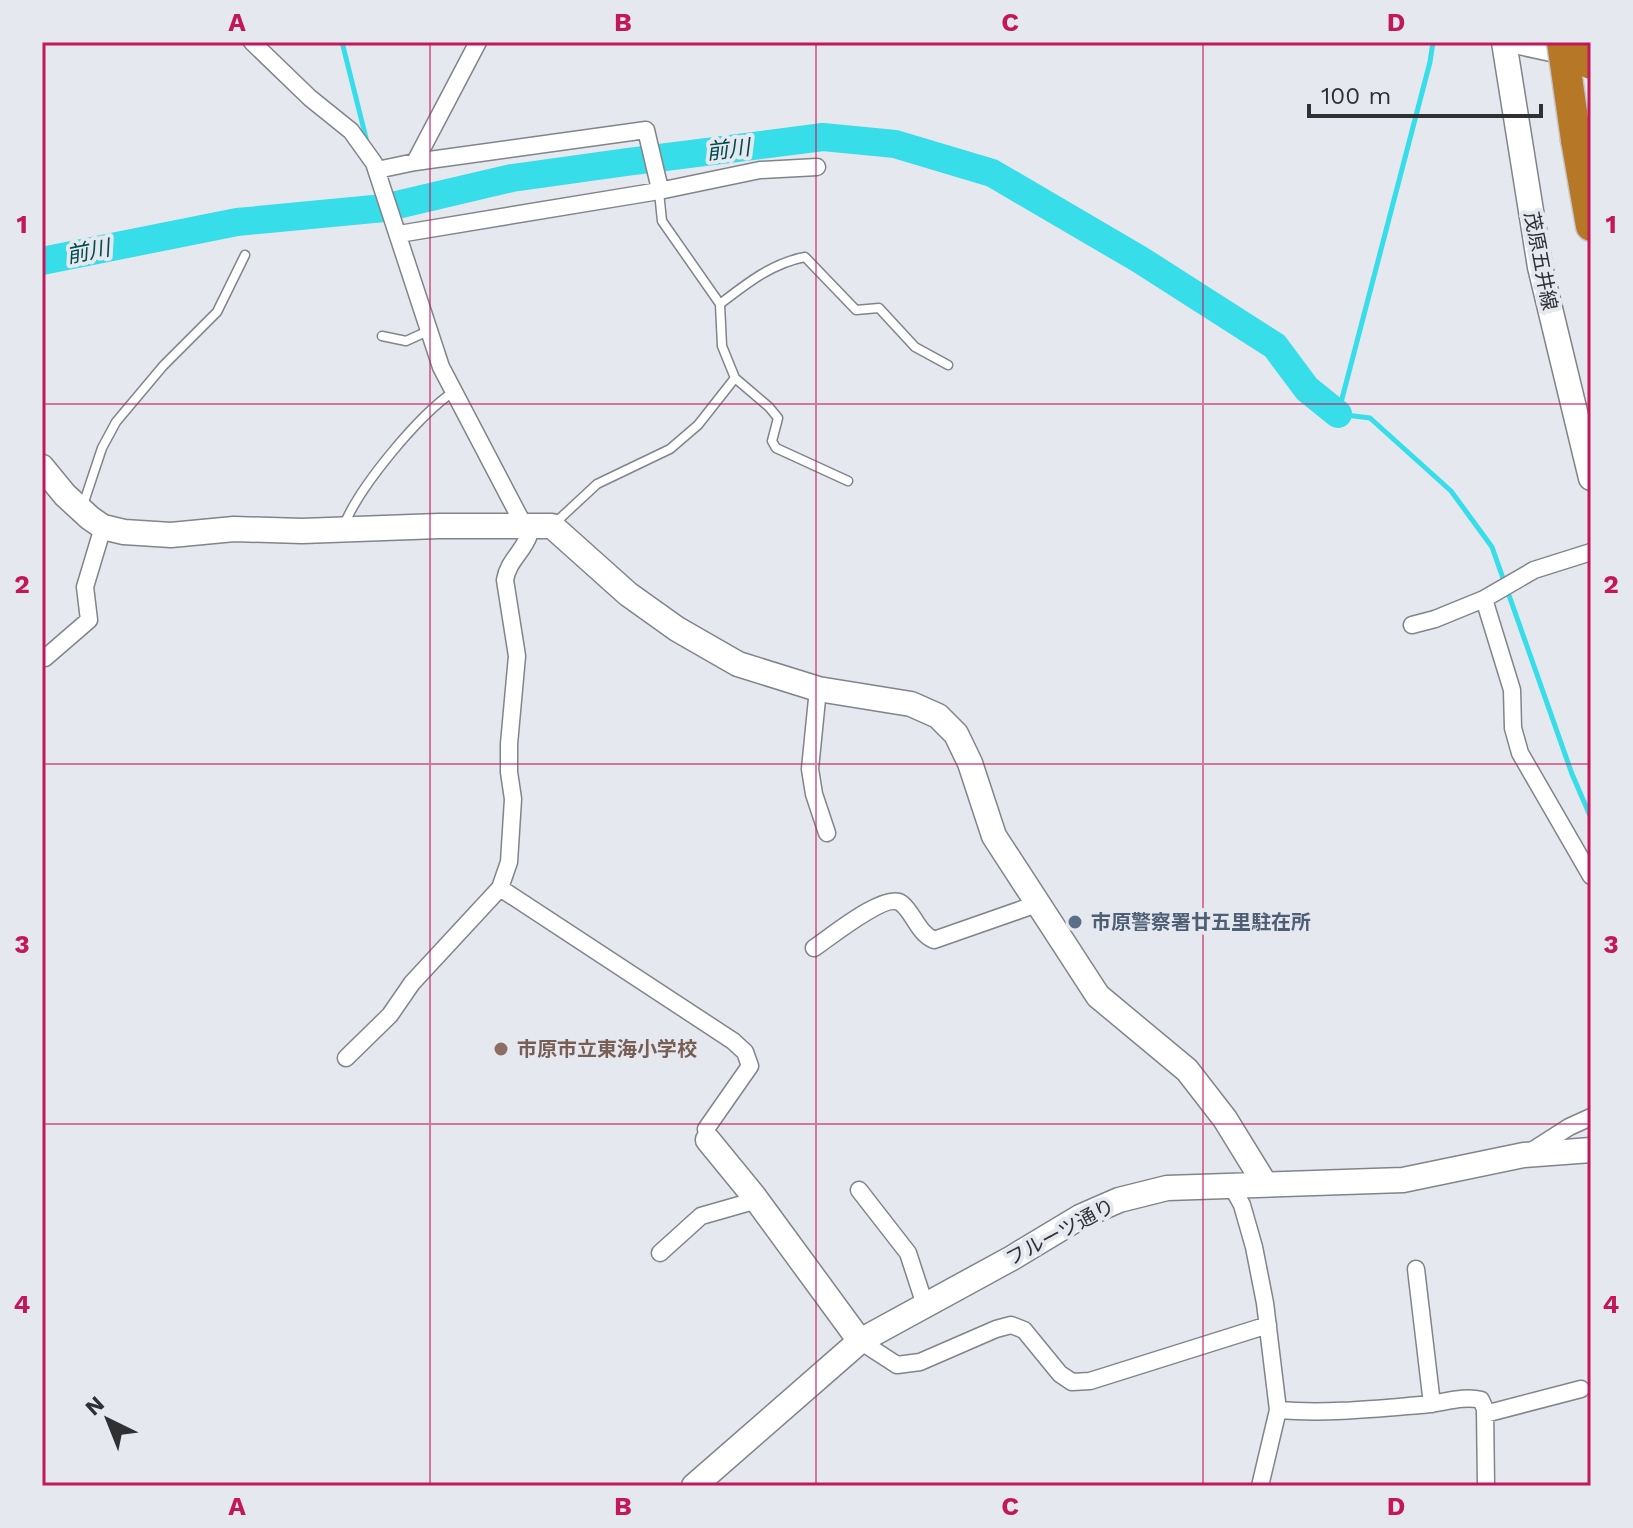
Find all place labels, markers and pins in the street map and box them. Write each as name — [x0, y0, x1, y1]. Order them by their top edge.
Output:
place label: 市原警察署廿五里駐在所 — [1091, 910, 1311, 934]
marker: 市原警察署廿五里駐在所 — [1066, 913, 1084, 931]
place label: 市原市立東海小学校 — [517, 1037, 697, 1061]
marker: 市原市立東海小学校 — [492, 1040, 510, 1058]

